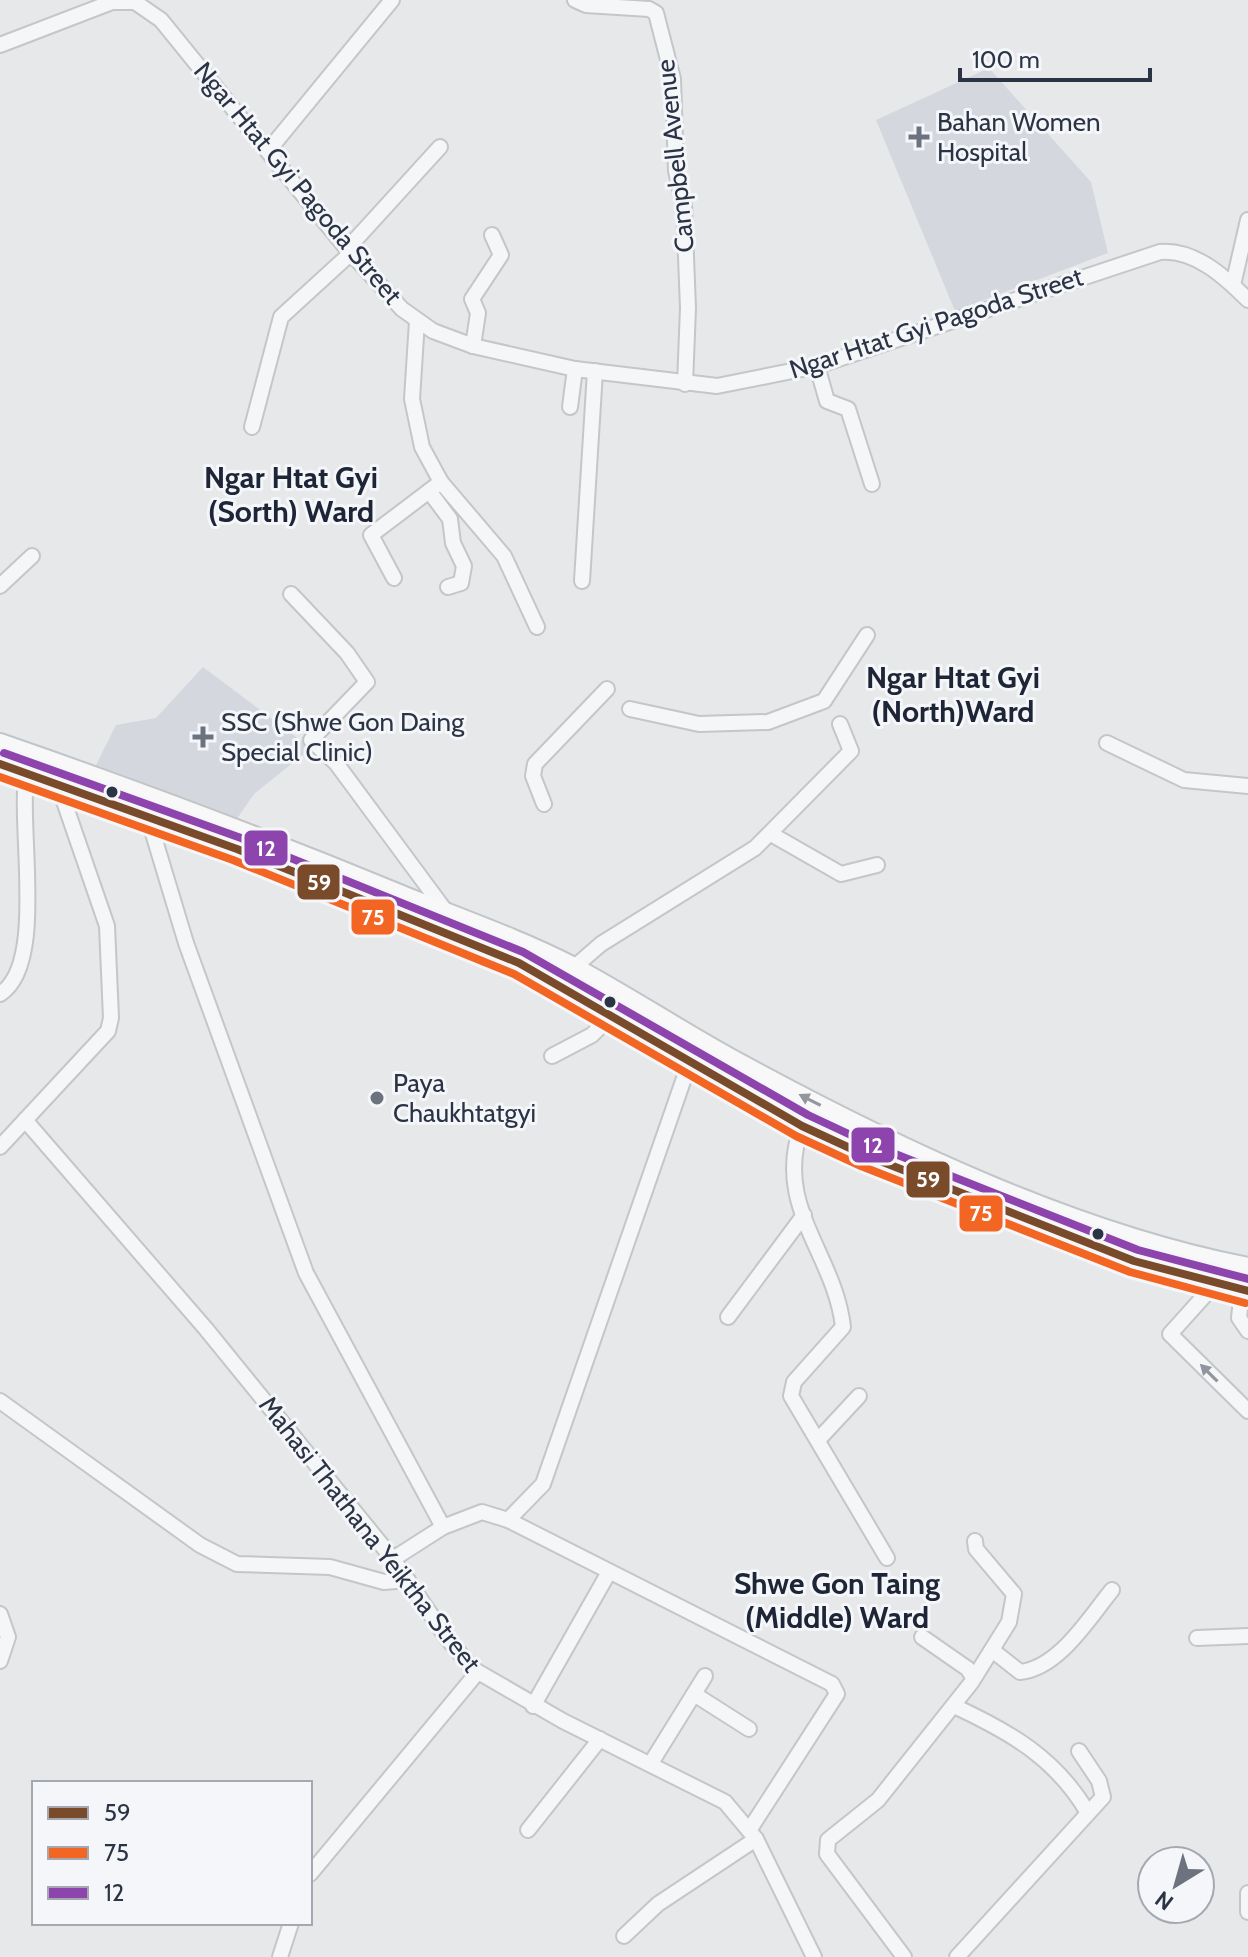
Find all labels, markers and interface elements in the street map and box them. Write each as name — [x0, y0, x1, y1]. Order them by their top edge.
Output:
scale bar — [960, 32, 1150, 82]
text: 100 m — [972, 45, 1040, 74]
street label: Ngar Htat Gyi Pagoda Street — [187, 55, 409, 311]
street label: Campbell Avenue — [649, 58, 701, 254]
place label: Bahan Women Hospital — [937, 106, 1101, 168]
marker: Bahan Women Hospital — [908, 126, 930, 148]
street label: Ngar Htat Gyi Pagoda Street — [785, 260, 1087, 386]
district label: Ngar Htat Gyi (Sorth) Ward — [204, 459, 378, 530]
district label: Ngar Htat Gyi (North)Ward — [866, 659, 1040, 730]
place label: SSC (Shwe Gon Daing Special Clinic) — [221, 706, 465, 768]
marker: SSC (Shwe Gon Daing Special Clinic) — [192, 726, 214, 748]
unlabelled marker — [104, 784, 120, 800]
line badge: 12 — [243, 829, 289, 867]
text: 12 — [256, 835, 276, 862]
line badge: 59 — [296, 863, 341, 901]
text: 59 — [307, 869, 331, 896]
line badge: 75 — [350, 898, 396, 936]
text: 75 — [361, 904, 385, 931]
unlabelled marker — [602, 994, 618, 1010]
place label: Paya Chaukhtatgyi — [393, 1067, 536, 1129]
marker: Paya Chaukhtatgyi — [368, 1089, 386, 1107]
one-way arrow — [799, 1094, 822, 1107]
line badge: 12 — [850, 1126, 896, 1164]
text: 12 — [863, 1132, 883, 1159]
line badge: 59 — [905, 1160, 951, 1199]
text: 59 — [916, 1166, 940, 1193]
line badge: 75 — [958, 1194, 1004, 1233]
text: 75 — [969, 1200, 993, 1227]
unlabelled marker — [1090, 1226, 1106, 1242]
one-way arrow — [1200, 1364, 1219, 1383]
street label: Mahasi Thathana Yeiktha Street — [252, 1390, 488, 1679]
district label: Shwe Gon Taing (Middle) Ward — [734, 1565, 940, 1636]
legend — [32, 1781, 312, 1925]
text: 59 — [104, 1798, 131, 1827]
text: 75 — [104, 1838, 129, 1867]
north arrow — [1136, 1845, 1216, 1925]
text: 12 — [104, 1878, 124, 1907]
text: N — [1150, 1885, 1179, 1916]

